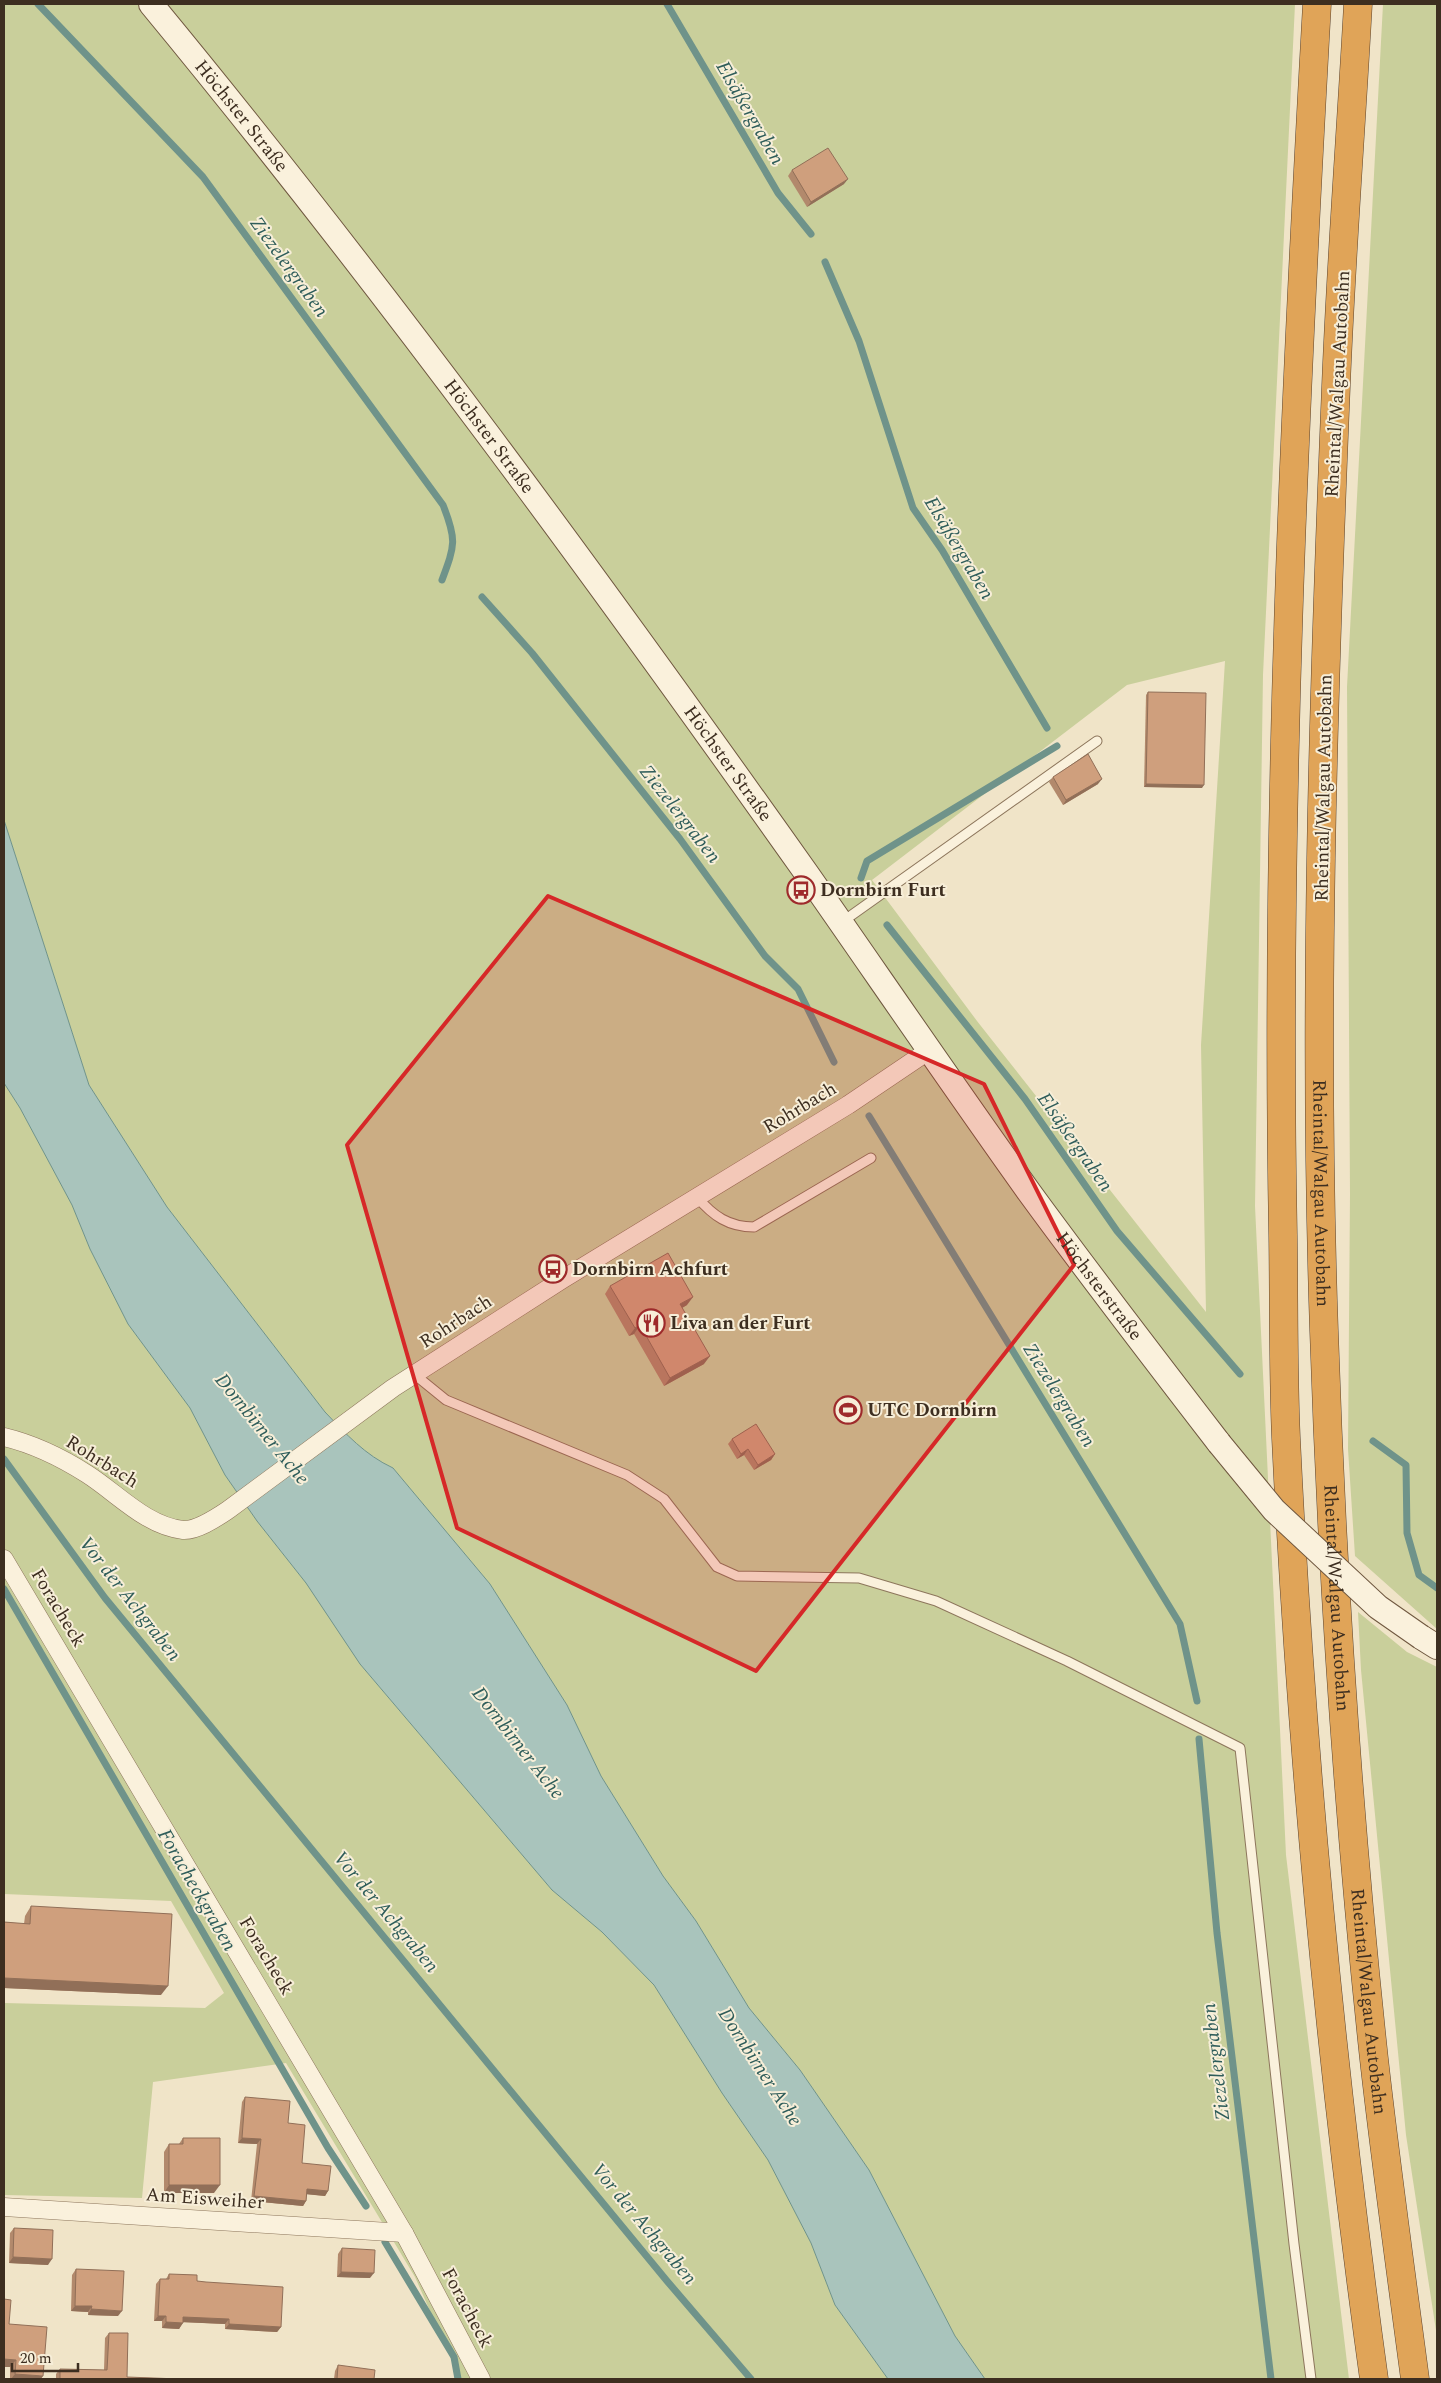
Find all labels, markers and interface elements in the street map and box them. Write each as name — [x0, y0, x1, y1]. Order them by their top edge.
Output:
street label: Höchster Straße — [188, 53, 296, 178]
water label: Elsäßergraben — [708, 55, 792, 171]
water label: Ziezelergraben — [242, 210, 336, 324]
street label: Rheintal/Walgau Autobahn — [1318, 270, 1358, 498]
street label: Höchster Straße — [437, 373, 542, 500]
water label: Elsäßergraben — [916, 491, 1002, 606]
street label: Rheintal/Walgau Autobahn — [1308, 674, 1340, 902]
street label: Höchster Straße — [676, 699, 780, 828]
water label: Ziezelergraben — [632, 758, 729, 870]
bus stop icon: Dornbirn Furt — [786, 875, 816, 905]
place label: Dornbirn Furt — [820, 876, 946, 905]
street label: Rohrbach — [758, 1075, 842, 1141]
street label: Rheintal/Walgau Autobahn — [1305, 1079, 1338, 1307]
water label: Elsäßergraben — [1029, 1086, 1121, 1198]
street label: Höchsterstraße — [1048, 1226, 1150, 1347]
bus stop icon: Dornbirn Achfurt — [538, 1254, 568, 1284]
place label: Dornbirn Achfurt — [572, 1255, 728, 1284]
street label: Rohrbach — [414, 1288, 498, 1356]
restaurant icon: Liva an der Furt — [636, 1308, 666, 1338]
place label: Liva an der Furt — [670, 1309, 811, 1338]
water label: Ziezelergraben — [1015, 1337, 1103, 1454]
water label: Dornbirner Ache — [207, 1366, 317, 1492]
sports icon: UTC Dornbirn — [833, 1395, 863, 1425]
place label: UTC Dornbirn — [867, 1396, 997, 1425]
street label: Rohrbach — [60, 1428, 144, 1496]
street label: Rheintal/Walgau Autobahn — [1316, 1483, 1358, 1712]
water label: Vor der Achgraben — [72, 1530, 189, 1668]
street label: Foracheck — [23, 1563, 93, 1653]
water label: Dornbirner Ache — [464, 1680, 572, 1806]
water label: Foracheckgraben — [150, 1823, 245, 1957]
water label: Vor der Achgraben — [326, 1844, 446, 1980]
street label: Rheintal/Walgau Autobahn — [1343, 1887, 1395, 2116]
street label: Foracheck — [231, 1911, 301, 2001]
water label: Ziezelergraben — [1194, 2001, 1238, 2123]
water label: Dornbirner Ache — [710, 2002, 810, 2133]
water label: Vor der Achgraben — [584, 2156, 704, 2292]
street label: Am Eisweiher — [145, 2180, 266, 2218]
street label: Foracheck — [434, 2263, 501, 2354]
scale bar — [12, 2340, 79, 2372]
text: 20 m — [20, 2347, 52, 2370]

